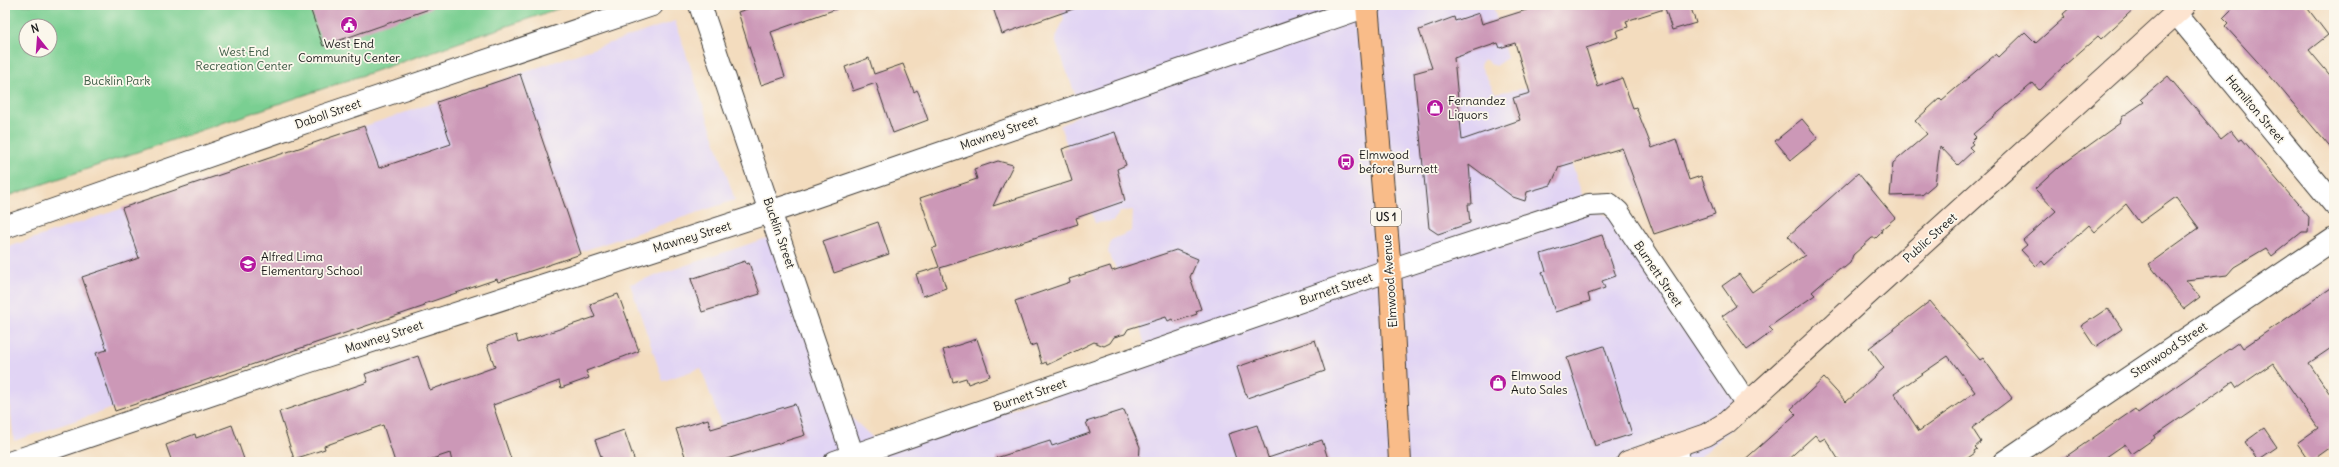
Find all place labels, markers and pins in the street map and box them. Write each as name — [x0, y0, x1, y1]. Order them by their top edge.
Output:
public building icon: West End Community Center — [339, 15, 359, 35]
place label: West End Community Center — [298, 36, 400, 65]
place label: Fernandez Liquors — [1448, 93, 1506, 122]
shop icon: Fernandez Liquors — [1425, 98, 1445, 118]
place label: Elmwood before Burnett — [1359, 147, 1438, 176]
bus stop icon: Elmwood before Burnett — [1336, 152, 1356, 172]
place label: Alfred Lima Elementary School — [261, 249, 362, 278]
school or university icon: Alfred Lima Elementary School — [238, 254, 258, 274]
place label: Elmwood Auto Sales — [1511, 368, 1568, 397]
shop icon: Elmwood Auto Sales — [1488, 373, 1508, 393]

